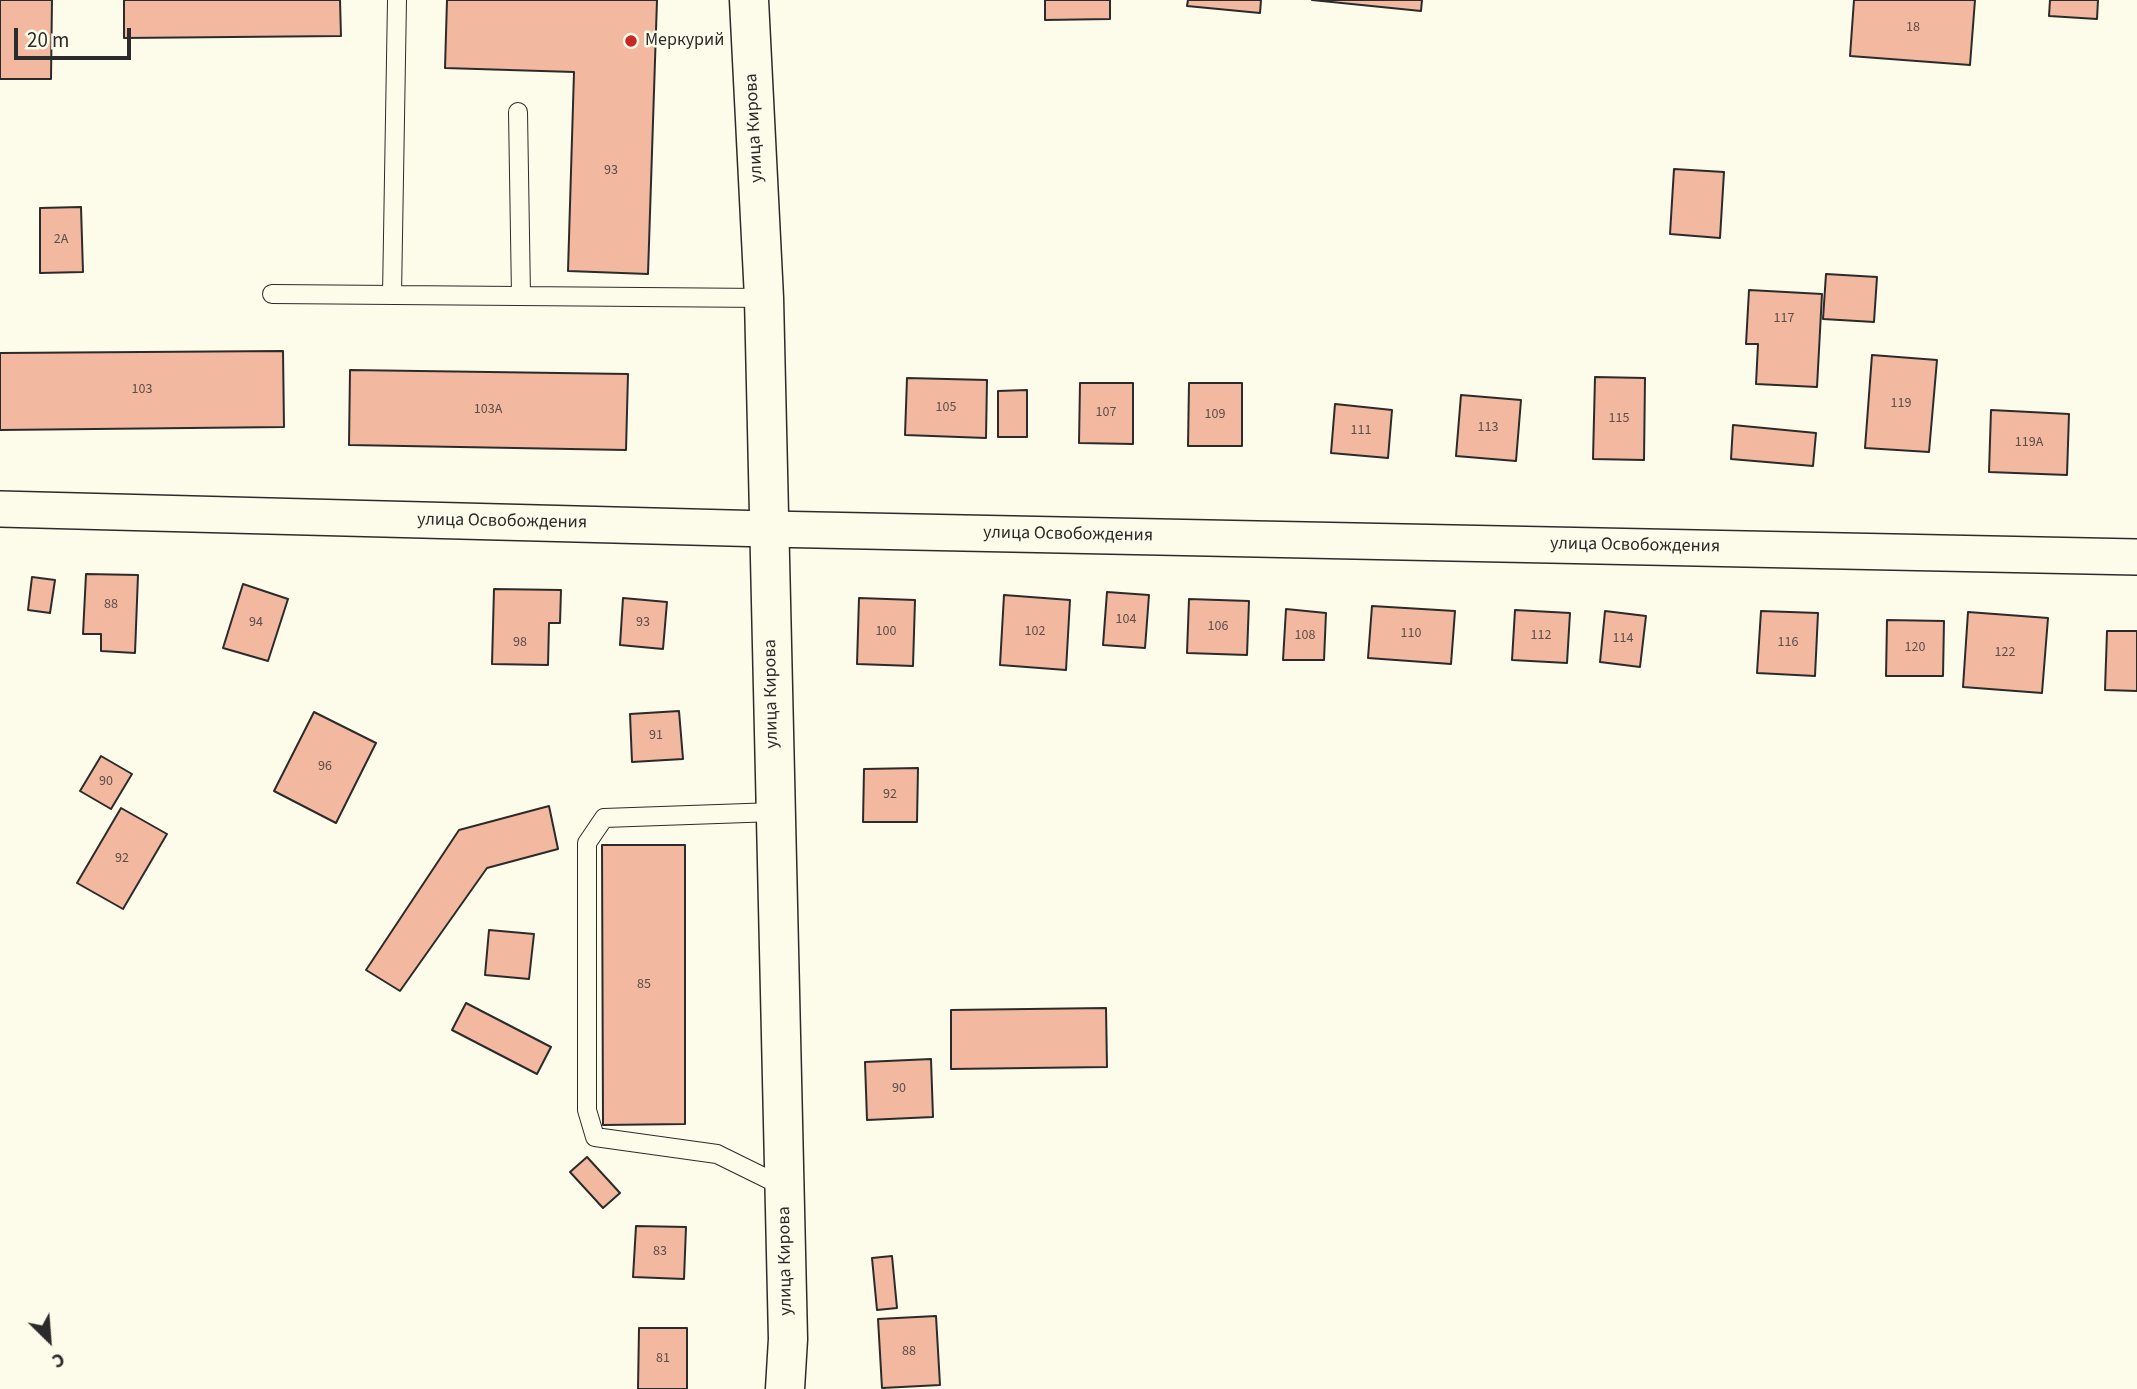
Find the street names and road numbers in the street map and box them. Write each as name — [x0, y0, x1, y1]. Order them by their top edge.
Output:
street label: улица Кирова — [741, 73, 769, 183]
street label: улица Освобождения — [417, 510, 587, 534]
street label: улица Освобождения — [983, 523, 1153, 547]
street label: улица Освобождения — [1550, 534, 1720, 558]
street label: улица Кирова — [760, 639, 784, 749]
street label: улица Кирова — [774, 1206, 798, 1316]

